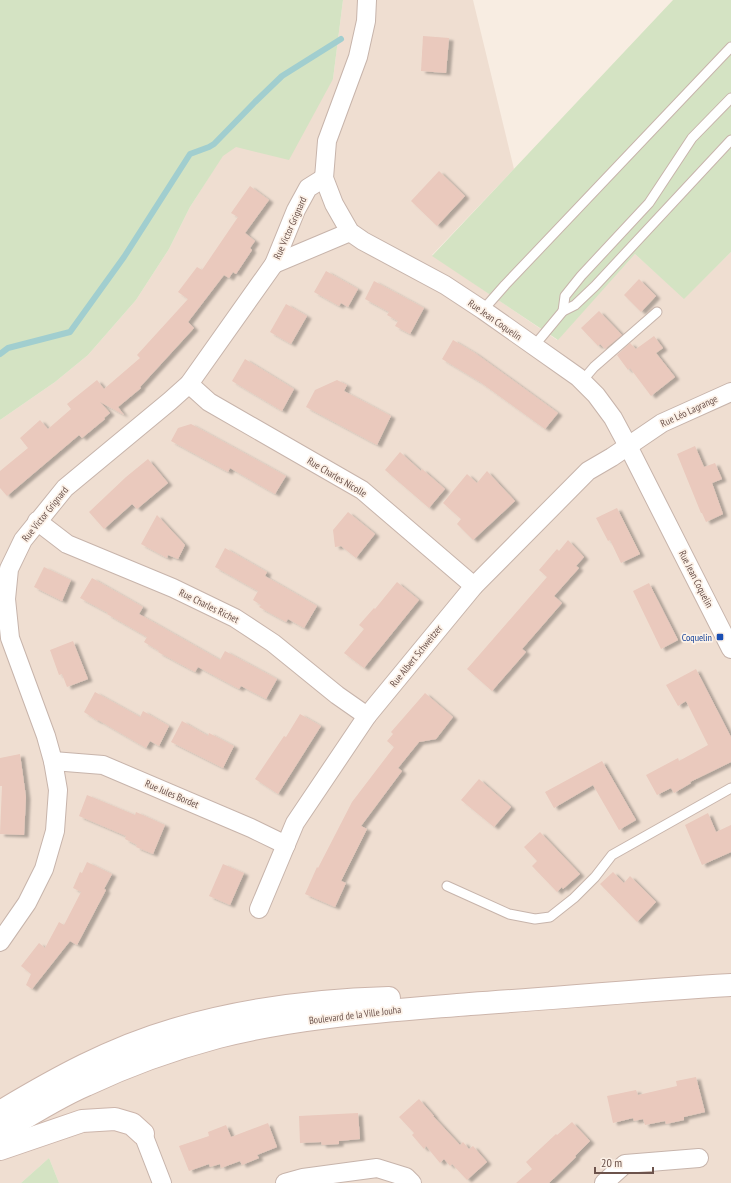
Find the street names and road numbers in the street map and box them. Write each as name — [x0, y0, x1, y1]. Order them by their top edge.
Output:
street label: Rue Victor Grignard — [270, 195, 310, 261]
street label: Rue Jean Coquelin — [466, 297, 524, 343]
street label: Rue Léo Lagrange — [658, 392, 720, 430]
street label: Rue Charles Nicolle — [305, 454, 369, 500]
street label: Rue Victor Grignard — [19, 484, 71, 544]
street label: Rue Jean Coquelin — [676, 548, 716, 610]
street label: Rue Charles Richet — [177, 586, 241, 626]
street label: Rue Albert Schweitzer — [387, 622, 445, 690]
street label: Rue Jules Bordet — [143, 777, 201, 811]
street label: Boulevard de la Ville Jouha — [308, 1003, 402, 1027]

